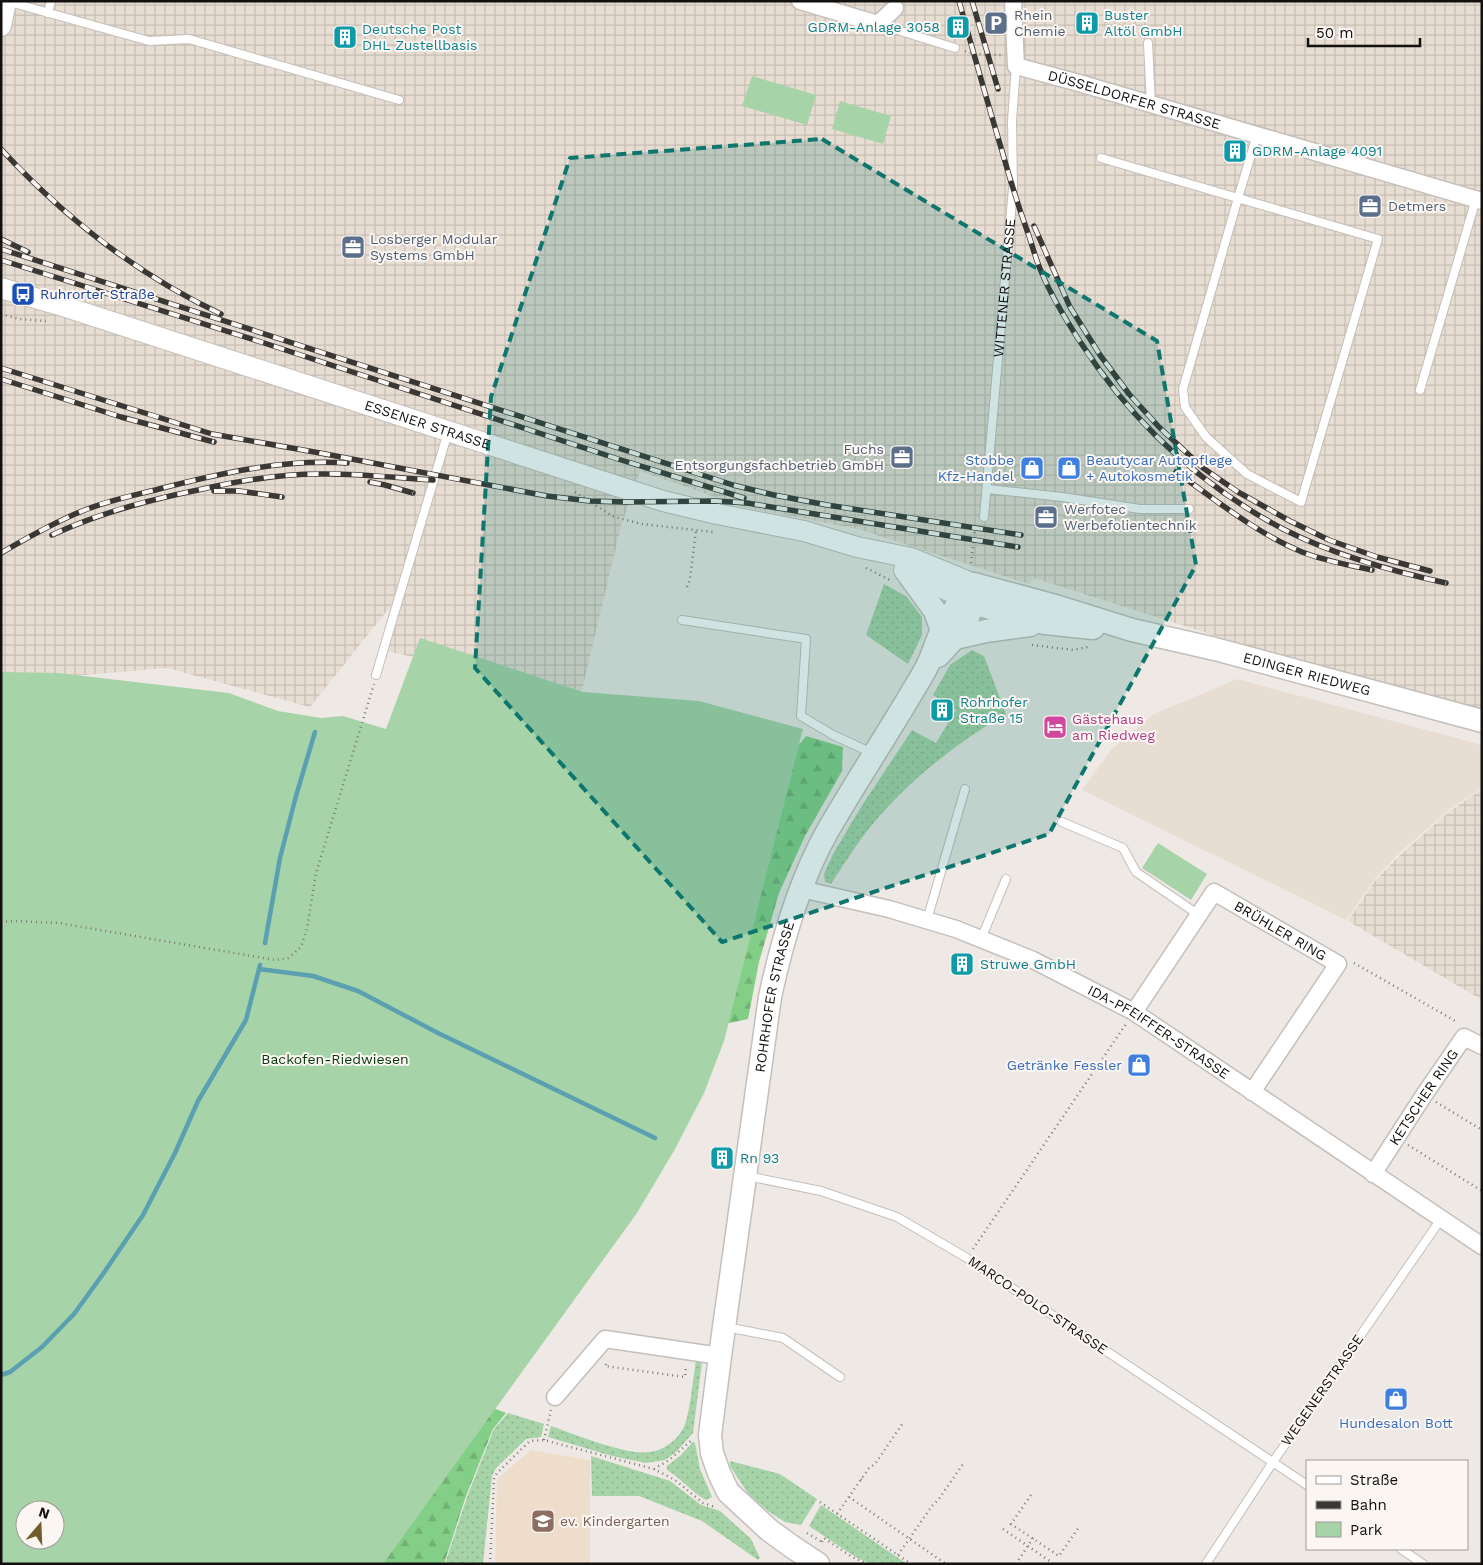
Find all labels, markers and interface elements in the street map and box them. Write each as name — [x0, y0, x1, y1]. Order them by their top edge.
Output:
place label: Rhein Chemie — [1014, 7, 1066, 39]
place label: Buster Altöl GmbH — [1104, 7, 1182, 39]
parking icon: Rhein Chemie — [983, 10, 1009, 36]
building icon: Buster Altöl GmbH — [1074, 10, 1100, 36]
building icon: GDRM-Anlage 3058 — [945, 14, 971, 40]
scale bar — [1308, 15, 1420, 47]
place label: GDRM-Anlage 3058 — [808, 19, 940, 35]
place label: Deutsche Post DHL Zustellbasis — [362, 21, 477, 53]
building icon: Deutsche Post DHL Zustellbasis — [332, 24, 358, 50]
text: 50 m — [1316, 24, 1353, 42]
street label: DÜSSELDORFER STRASSE — [1046, 67, 1223, 132]
building icon: GDRM-Anlage 4091 — [1222, 138, 1248, 164]
place label: GDRM-Anlage 4091 — [1252, 143, 1382, 159]
office icon: Detmers — [1357, 193, 1383, 219]
place label: Detmers — [1388, 198, 1446, 214]
street label: WITTENER STRASSE — [990, 218, 1018, 358]
place label: Losberger Modular Systems GmbH — [370, 231, 498, 263]
office icon: Losberger Modular Systems GmbH — [340, 234, 366, 260]
bus stop icon: Ruhrorter Straße — [10, 281, 36, 307]
place label: Ruhrorter Straße — [40, 286, 155, 302]
street label: ESSENER STRASSE — [363, 397, 493, 452]
place label: Fuchs Entsorgungsfachbetrieb GmbH — [674, 441, 884, 473]
office icon: Fuchs Entsorgungsfachbetrieb GmbH — [889, 444, 915, 470]
place label: Stobbe Kfz-Handel — [938, 452, 1015, 484]
place label: Beautycar Autopflege + Autokosmetik — [1086, 452, 1232, 484]
shop icon: Stobbe Kfz-Handel — [1019, 455, 1045, 481]
shop icon: Beautycar Autopflege + Autokosmetik — [1056, 455, 1082, 481]
place label: Werfotec Werbefolientechnik — [1064, 501, 1197, 533]
office icon: Werfotec Werbefolientechnik — [1033, 504, 1059, 530]
street label: EDINGER RIEDWEG — [1241, 649, 1372, 699]
place label: Rohrhofer Straße 15 — [960, 694, 1028, 726]
building icon: Rohrhofer Straße 15 — [929, 697, 955, 723]
place label: Gästehaus am Riedweg — [1072, 711, 1155, 743]
hotel icon: Gästehaus am Riedweg — [1042, 714, 1068, 740]
street label: BRÜHLER RING — [1231, 898, 1329, 964]
street label: ROHRHOFER STRASSE — [752, 919, 797, 1073]
building icon: Struwe GmbH — [949, 951, 975, 977]
place label: Struwe GmbH — [980, 956, 1076, 972]
street label: IDA-PFEIFFER-STRASSE — [1085, 982, 1233, 1082]
street label: KETSCHER RING — [1386, 1046, 1461, 1148]
park label: Backofen-Riedwiesen — [261, 1051, 409, 1067]
shop icon: Getränke Fessler — [1126, 1052, 1152, 1078]
place label: Getränke Fessler — [1007, 1057, 1122, 1073]
building icon: Rn 93 — [709, 1145, 735, 1171]
place label: Rn 93 — [740, 1150, 779, 1166]
street label: MARCO-POLO-STRASSE — [965, 1252, 1111, 1358]
street label: WEGENERSTRASSE — [1278, 1331, 1366, 1449]
shop icon: Hundesalon Bott — [1383, 1386, 1409, 1412]
place label: Hundesalon Bott — [1339, 1415, 1453, 1431]
legend — [1306, 1460, 1468, 1550]
text: Straße — [1350, 1471, 1398, 1489]
text: Bahn — [1350, 1496, 1387, 1514]
north arrow — [15, 1500, 65, 1550]
text: N — [37, 1503, 52, 1522]
school or university icon: ev. Kindergarten — [530, 1508, 556, 1534]
place label: ev. Kindergarten — [560, 1513, 670, 1529]
text: Park — [1350, 1521, 1383, 1539]

